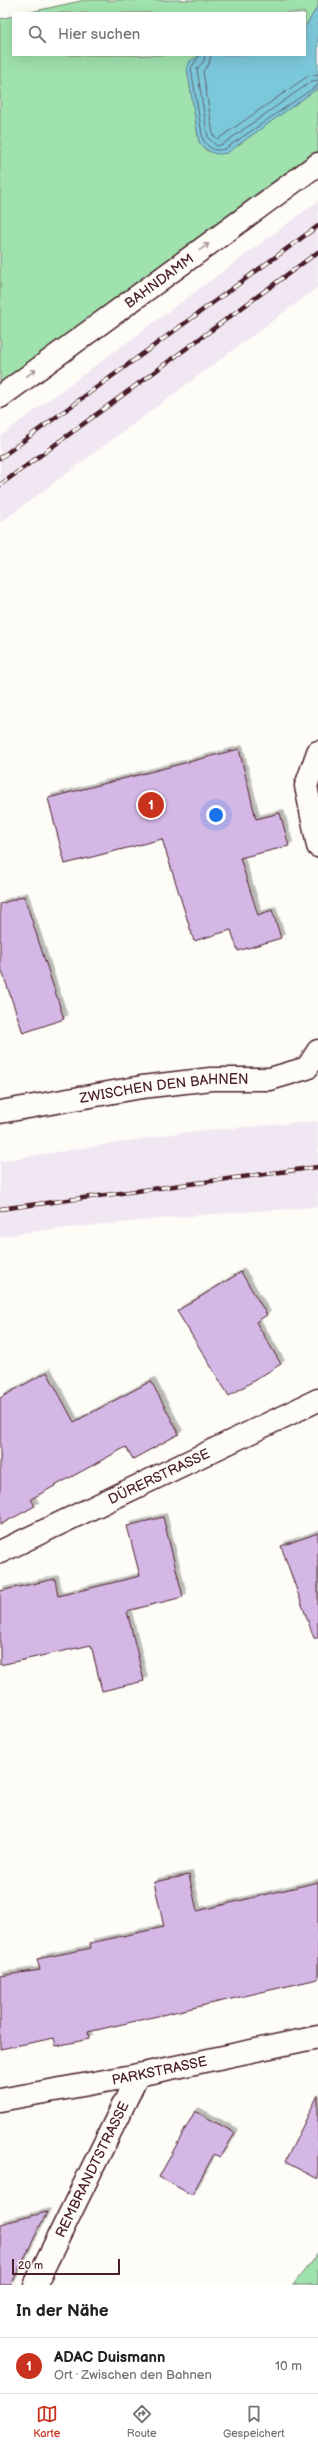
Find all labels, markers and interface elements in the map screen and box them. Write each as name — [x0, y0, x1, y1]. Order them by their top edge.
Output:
search box — [12, 12, 306, 56]
icon: search — [26, 23, 48, 45]
text: Hier suchen — [58, 25, 140, 44]
one-way arrow — [199, 243, 210, 251]
street label: BAHNDAMM — [121, 250, 197, 312]
one-way arrow — [26, 369, 37, 378]
pin: 1 — [138, 790, 164, 820]
your location — [206, 805, 226, 825]
street label: ZWISCHEN DEN BAHNEN — [77, 1071, 249, 1107]
street label: DÜRERSTRASSE — [105, 1445, 213, 1508]
street label: PARKSTRASSE — [110, 2053, 209, 2089]
street label: REMBRANDTSTRASSE — [52, 2099, 133, 2240]
scale bar — [12, 2257, 120, 2276]
text: 20 m — [18, 2259, 43, 2272]
text: In der Nähe — [16, 2301, 109, 2321]
text: ADAC Duismann — [54, 2348, 165, 2367]
text: 1 — [26, 2358, 32, 2374]
text: 10 m — [275, 2358, 302, 2374]
text: Ort · Zwischen den Bahnen — [54, 2367, 212, 2383]
tab: Karte — [33, 2403, 60, 2440]
tab: Route — [127, 2403, 156, 2440]
tab: Gespeichert — [223, 2403, 285, 2440]

